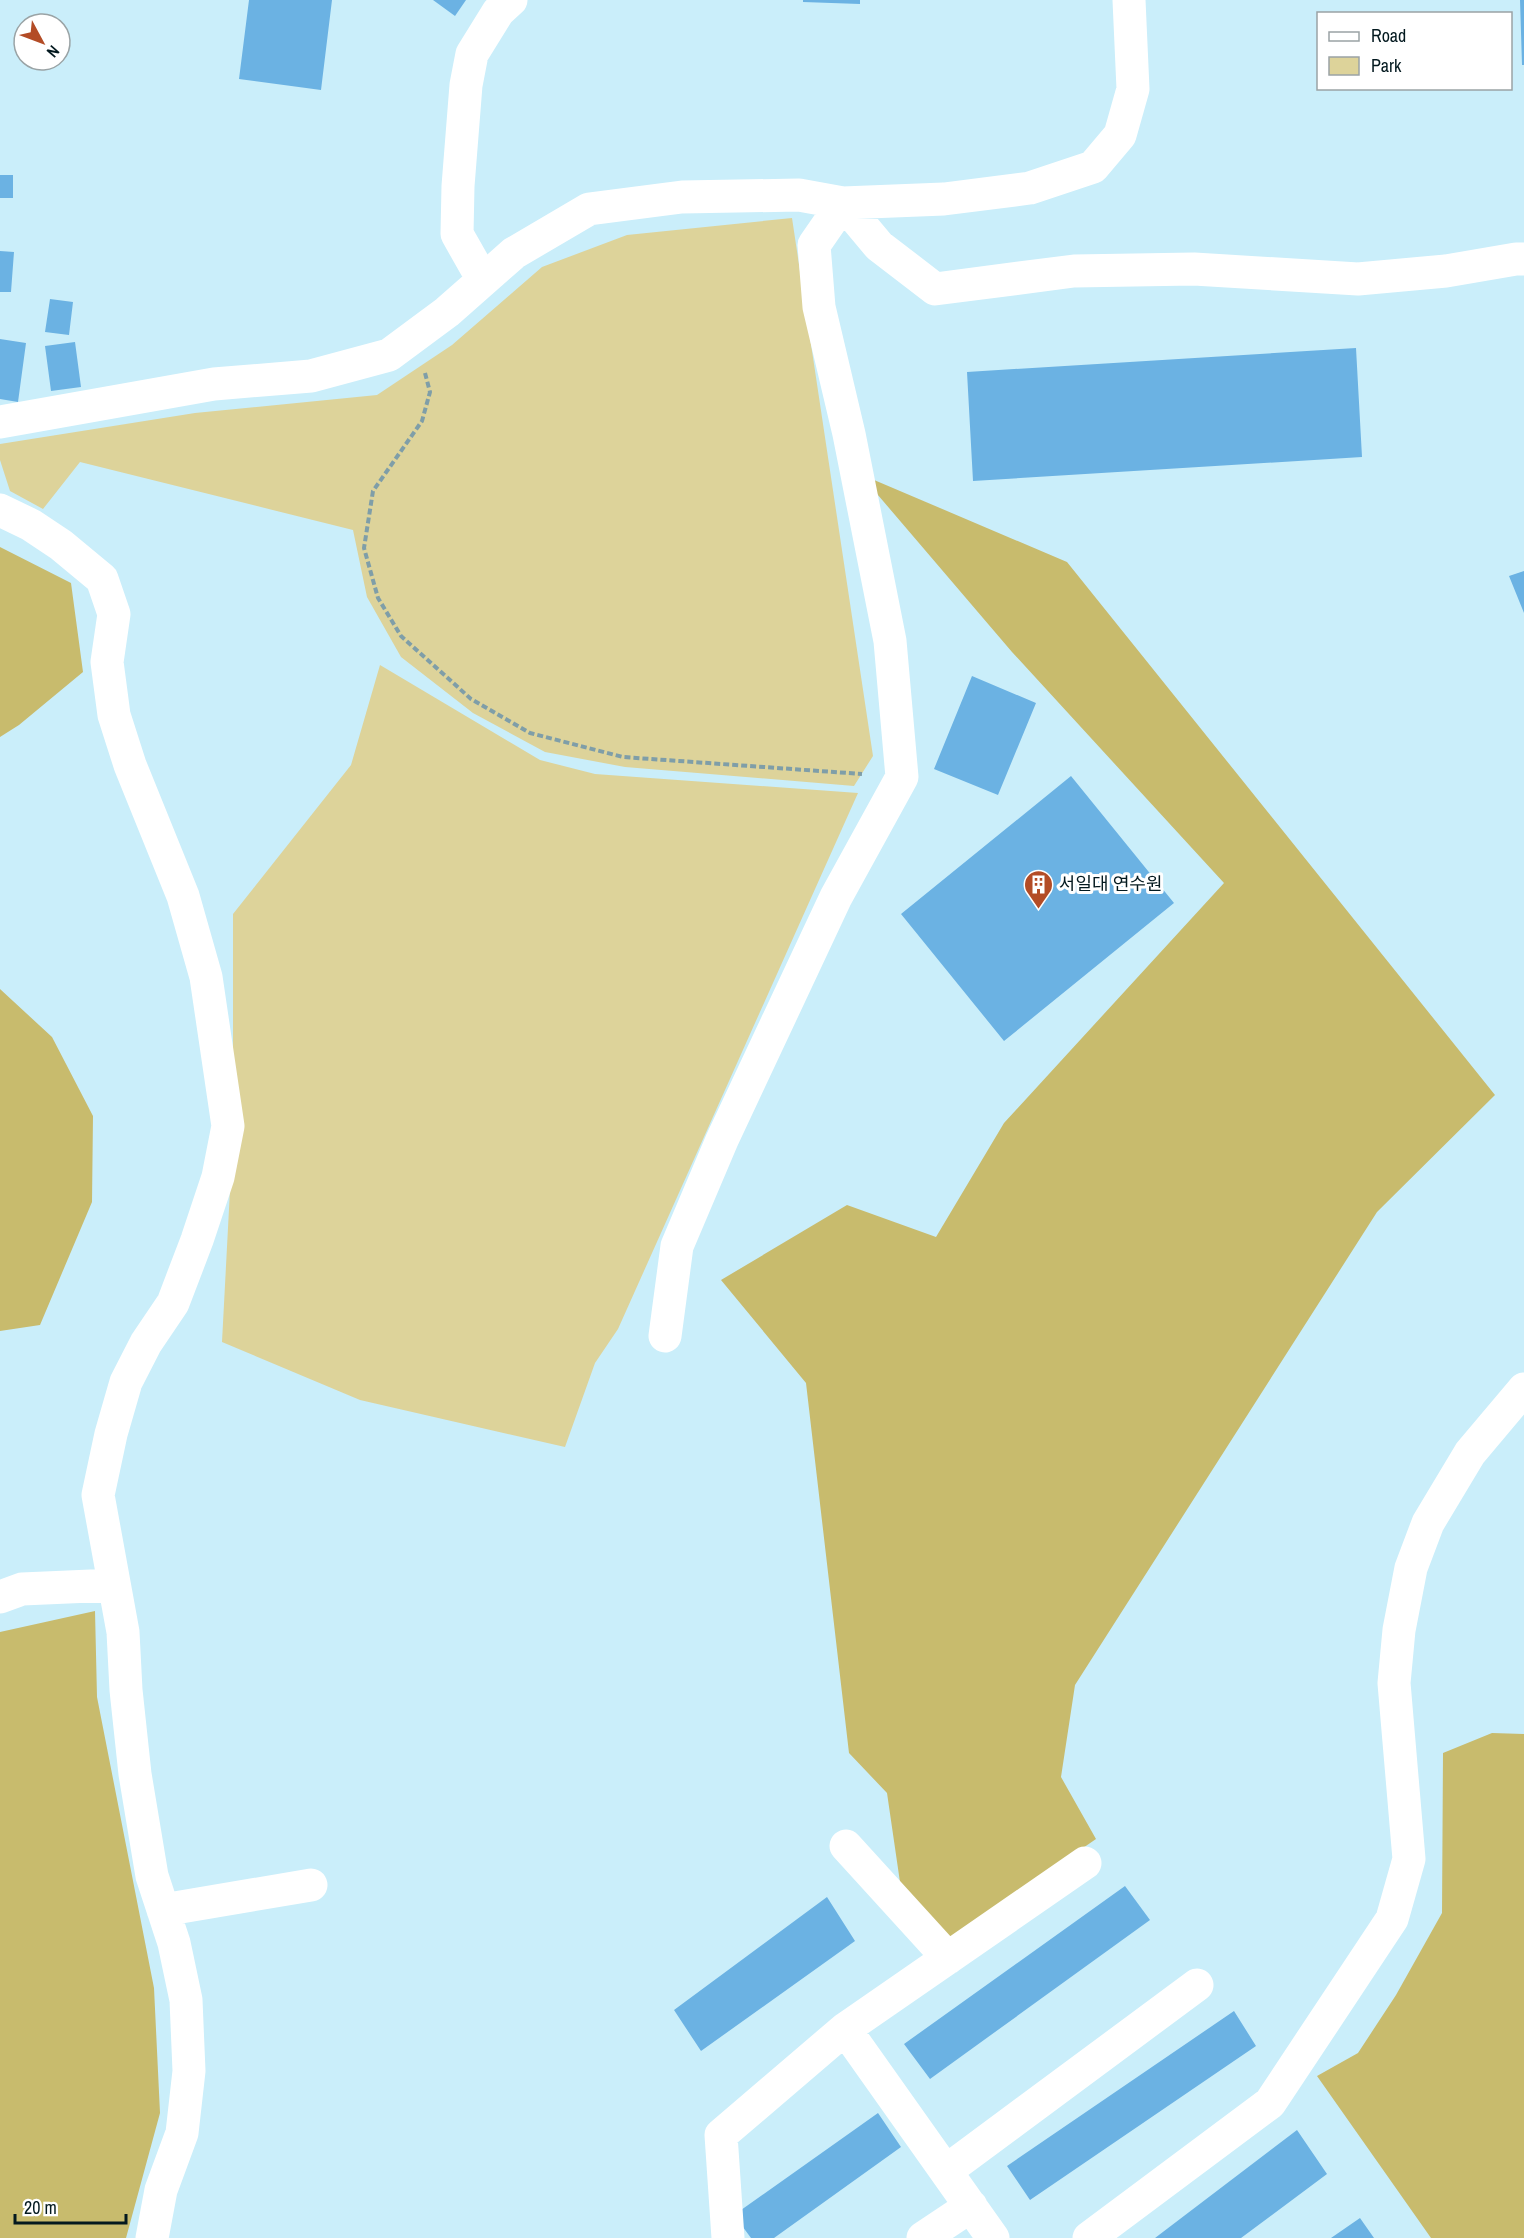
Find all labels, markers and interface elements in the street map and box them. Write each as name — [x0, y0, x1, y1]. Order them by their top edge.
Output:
north arrow — [12, 12, 72, 72]
legend — [1317, 12, 1512, 90]
text: Road — [1371, 23, 1406, 48]
text: N — [42, 41, 65, 63]
text: Park — [1371, 53, 1402, 78]
building icon: 서일대 연수원 — [1022, 868, 1054, 910]
place label: 서일대 연수원 — [1059, 871, 1162, 896]
scale bar — [15, 2187, 126, 2225]
text: 20 m — [24, 2195, 57, 2220]

